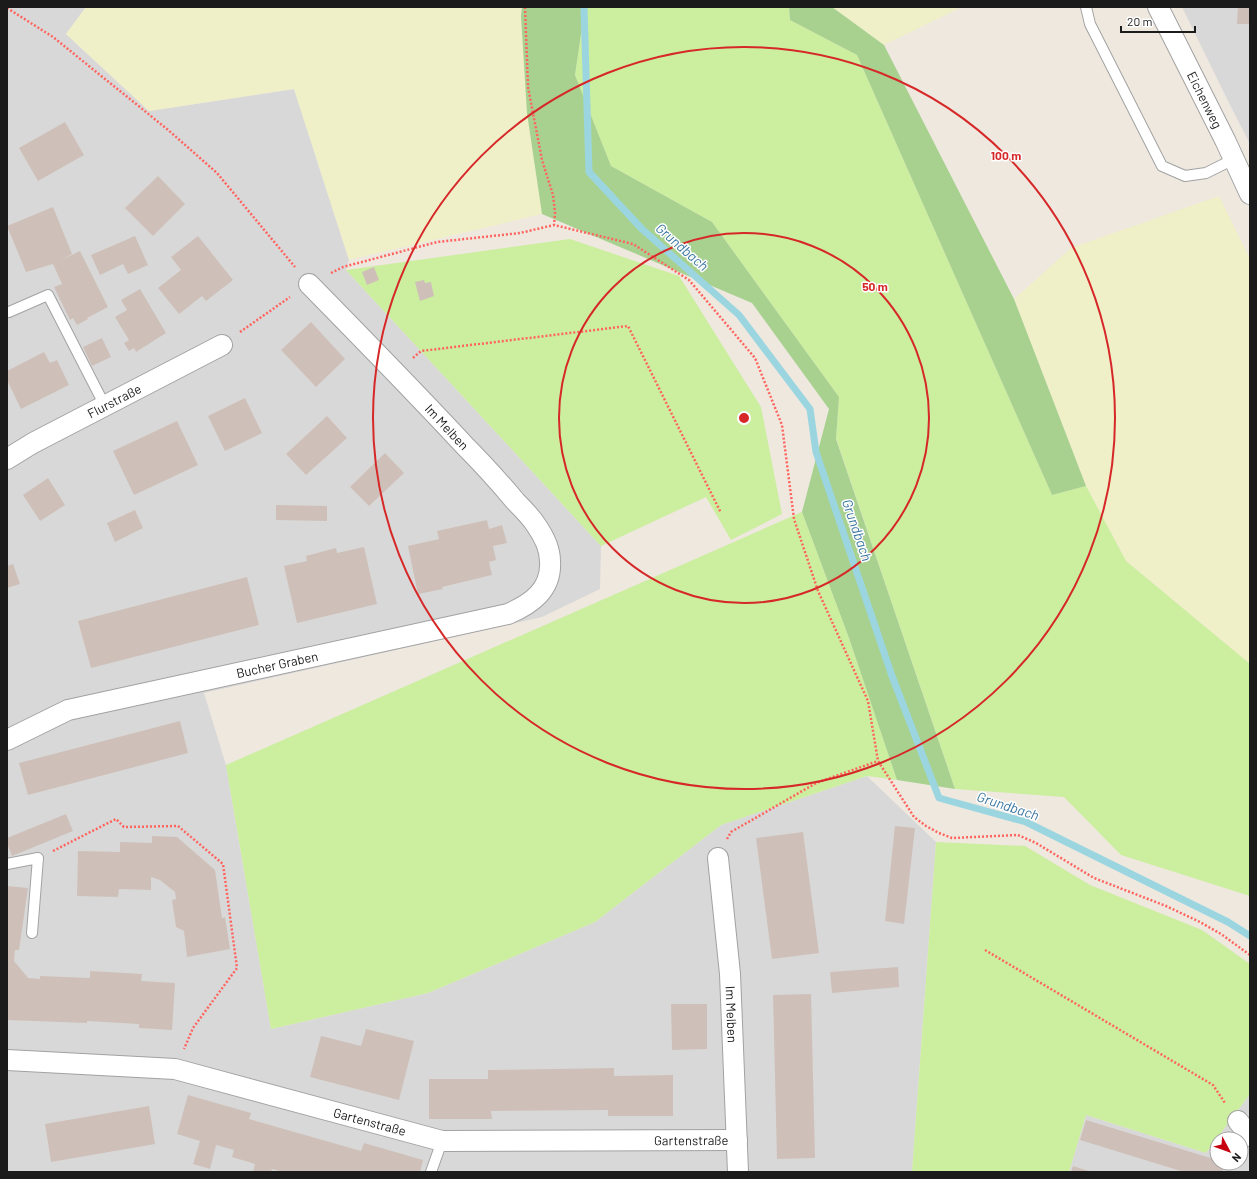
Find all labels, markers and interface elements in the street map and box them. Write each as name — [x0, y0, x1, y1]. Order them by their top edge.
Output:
scale bar — [1121, 8, 1195, 34]
text: 20 m — [1127, 14, 1153, 28]
street label: Eichenweg — [1184, 69, 1226, 131]
text: 100 m — [991, 148, 1021, 162]
water label: Grundbach — [652, 219, 712, 274]
text: 50 m — [862, 279, 888, 293]
street label: Flurstraße — [85, 380, 144, 421]
street label: Im Melben — [422, 401, 472, 453]
centre of rings — [737, 411, 751, 425]
water label: Grundbach — [839, 497, 876, 563]
street label: Bucher Graben — [235, 648, 319, 681]
water label: Grundbach — [975, 787, 1041, 824]
street label: Im Melben — [722, 986, 741, 1043]
street label: Gartenstraße — [332, 1104, 408, 1139]
north arrow — [1209, 1131, 1249, 1171]
street label: Gartenstraße — [654, 1132, 729, 1148]
text: N — [1230, 1151, 1244, 1165]

